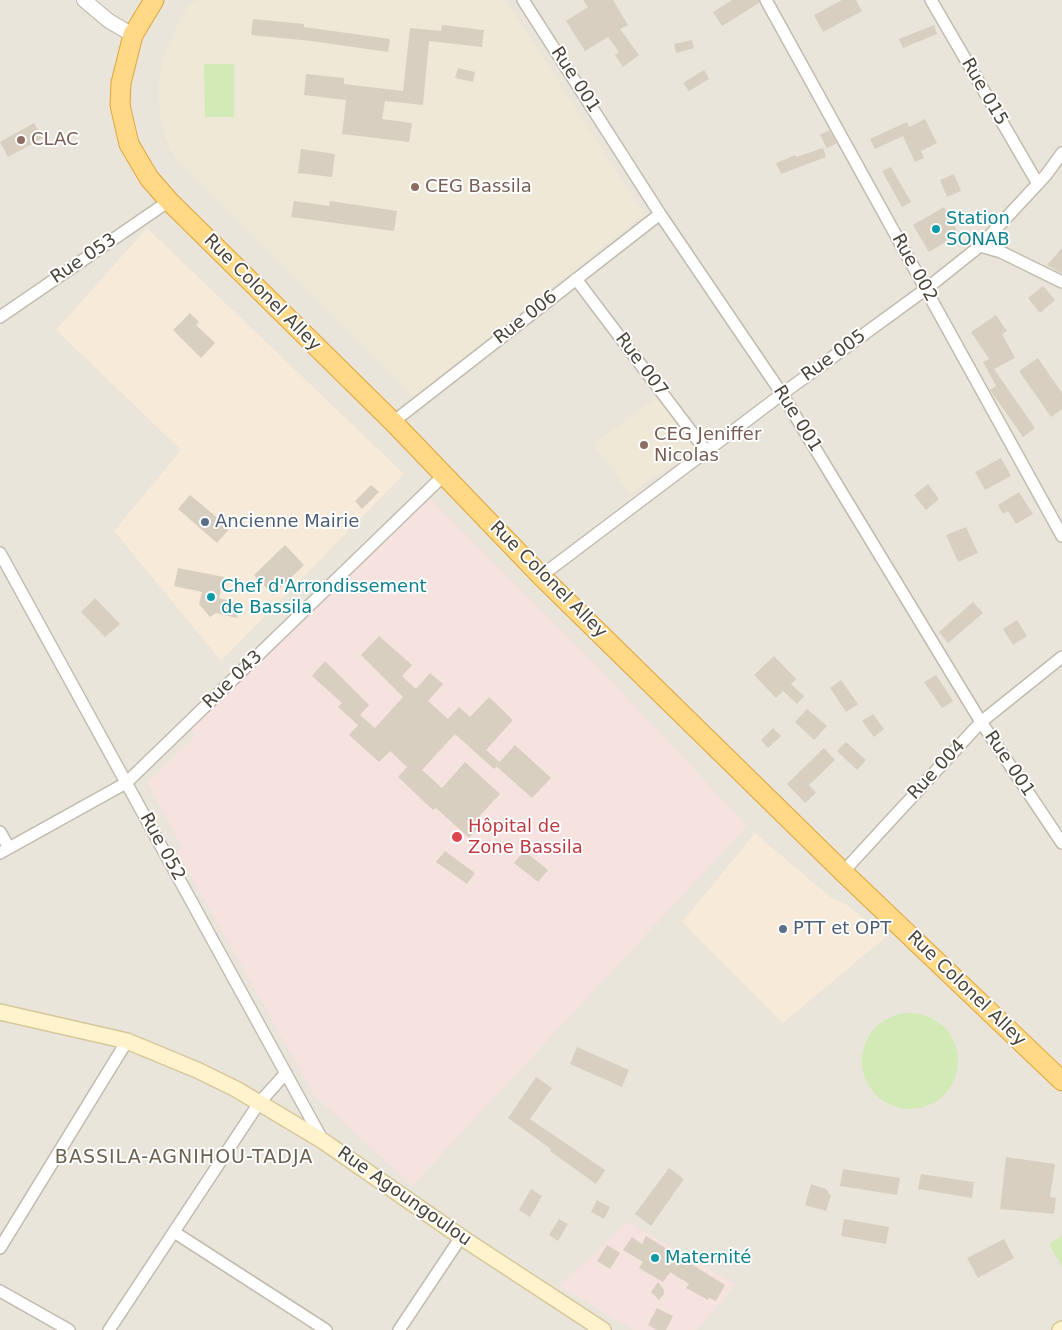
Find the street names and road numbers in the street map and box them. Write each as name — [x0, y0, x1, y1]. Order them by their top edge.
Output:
street label: Rue 001 — [546, 43, 604, 117]
street label: Rue 015 — [956, 54, 1012, 130]
street label: Rue 053 — [47, 229, 121, 289]
street label: Rue Colonel Alley — [199, 230, 325, 356]
street label: Rue 002 — [887, 230, 941, 306]
street label: Rue 006 — [490, 287, 562, 349]
street label: Rue 005 — [798, 325, 870, 387]
street label: Rue 007 — [610, 329, 672, 401]
street label: Rue 001 — [768, 382, 826, 456]
street label: Rue Colonel Alley — [485, 517, 611, 643]
street label: Rue 043 — [199, 646, 267, 714]
street label: Rue 001 — [979, 727, 1039, 801]
street label: Rue 004 — [904, 735, 970, 805]
street label: Rue 052 — [135, 809, 189, 885]
street label: Rue Colonel Alley — [902, 927, 1030, 1051]
street label: Rue Agoungoulou — [333, 1143, 475, 1251]

